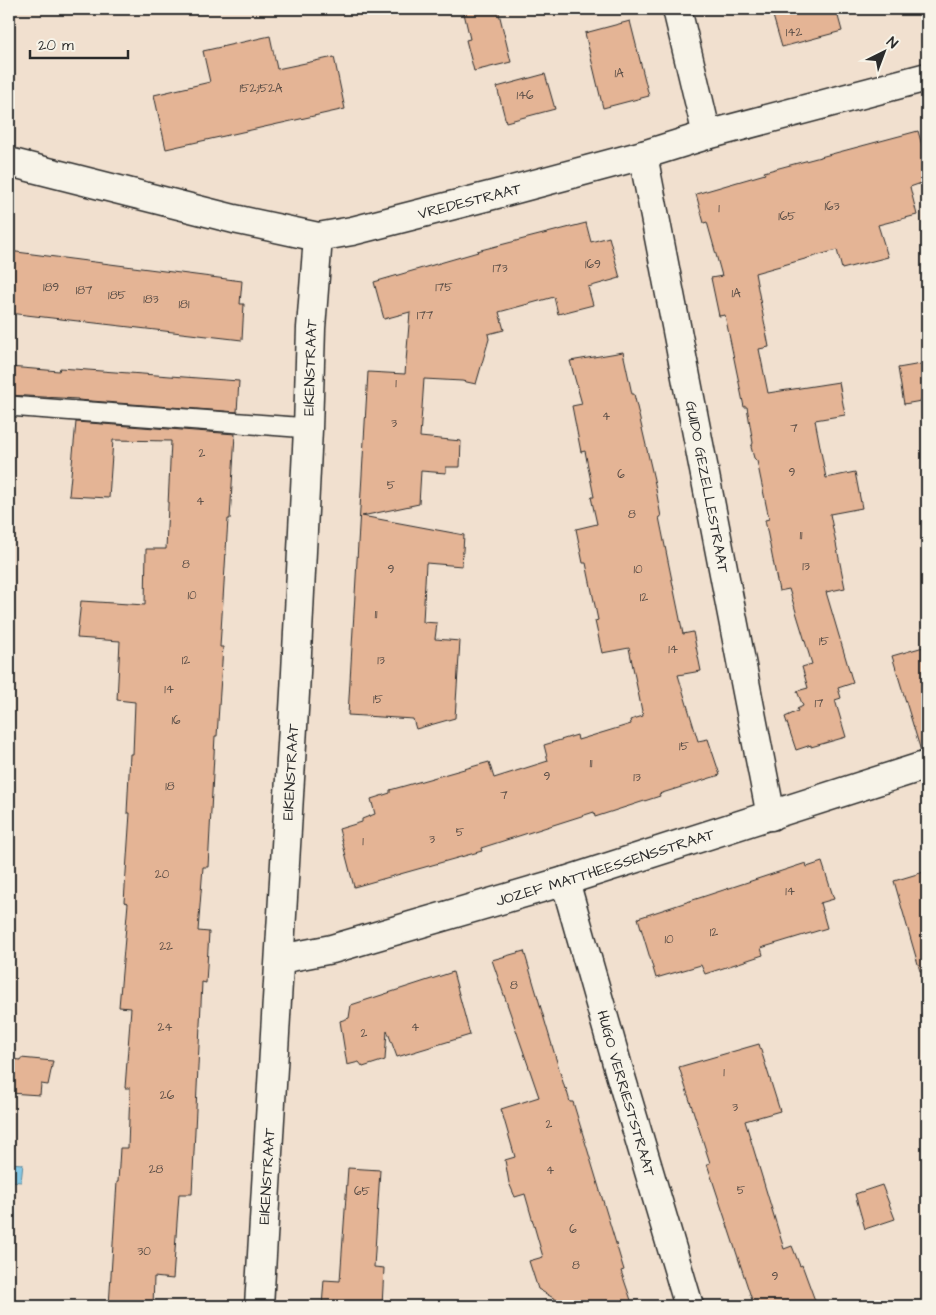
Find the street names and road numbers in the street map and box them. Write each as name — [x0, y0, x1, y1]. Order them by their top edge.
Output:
street label: VREDESTRAAT — [416, 177, 524, 224]
street label: EIKENSTRAAT — [298, 318, 322, 416]
street label: GUIDO GEZELLESTRAAT — [680, 399, 734, 575]
street label: EIKENSTRAAT — [277, 722, 304, 821]
street label: JOZEF MATTHEESSENSSTRAAT — [493, 823, 718, 911]
street label: HUGO VERRIESTSTRAAT — [592, 1008, 661, 1180]
street label: EIKENSTRAAT — [253, 1127, 280, 1225]

